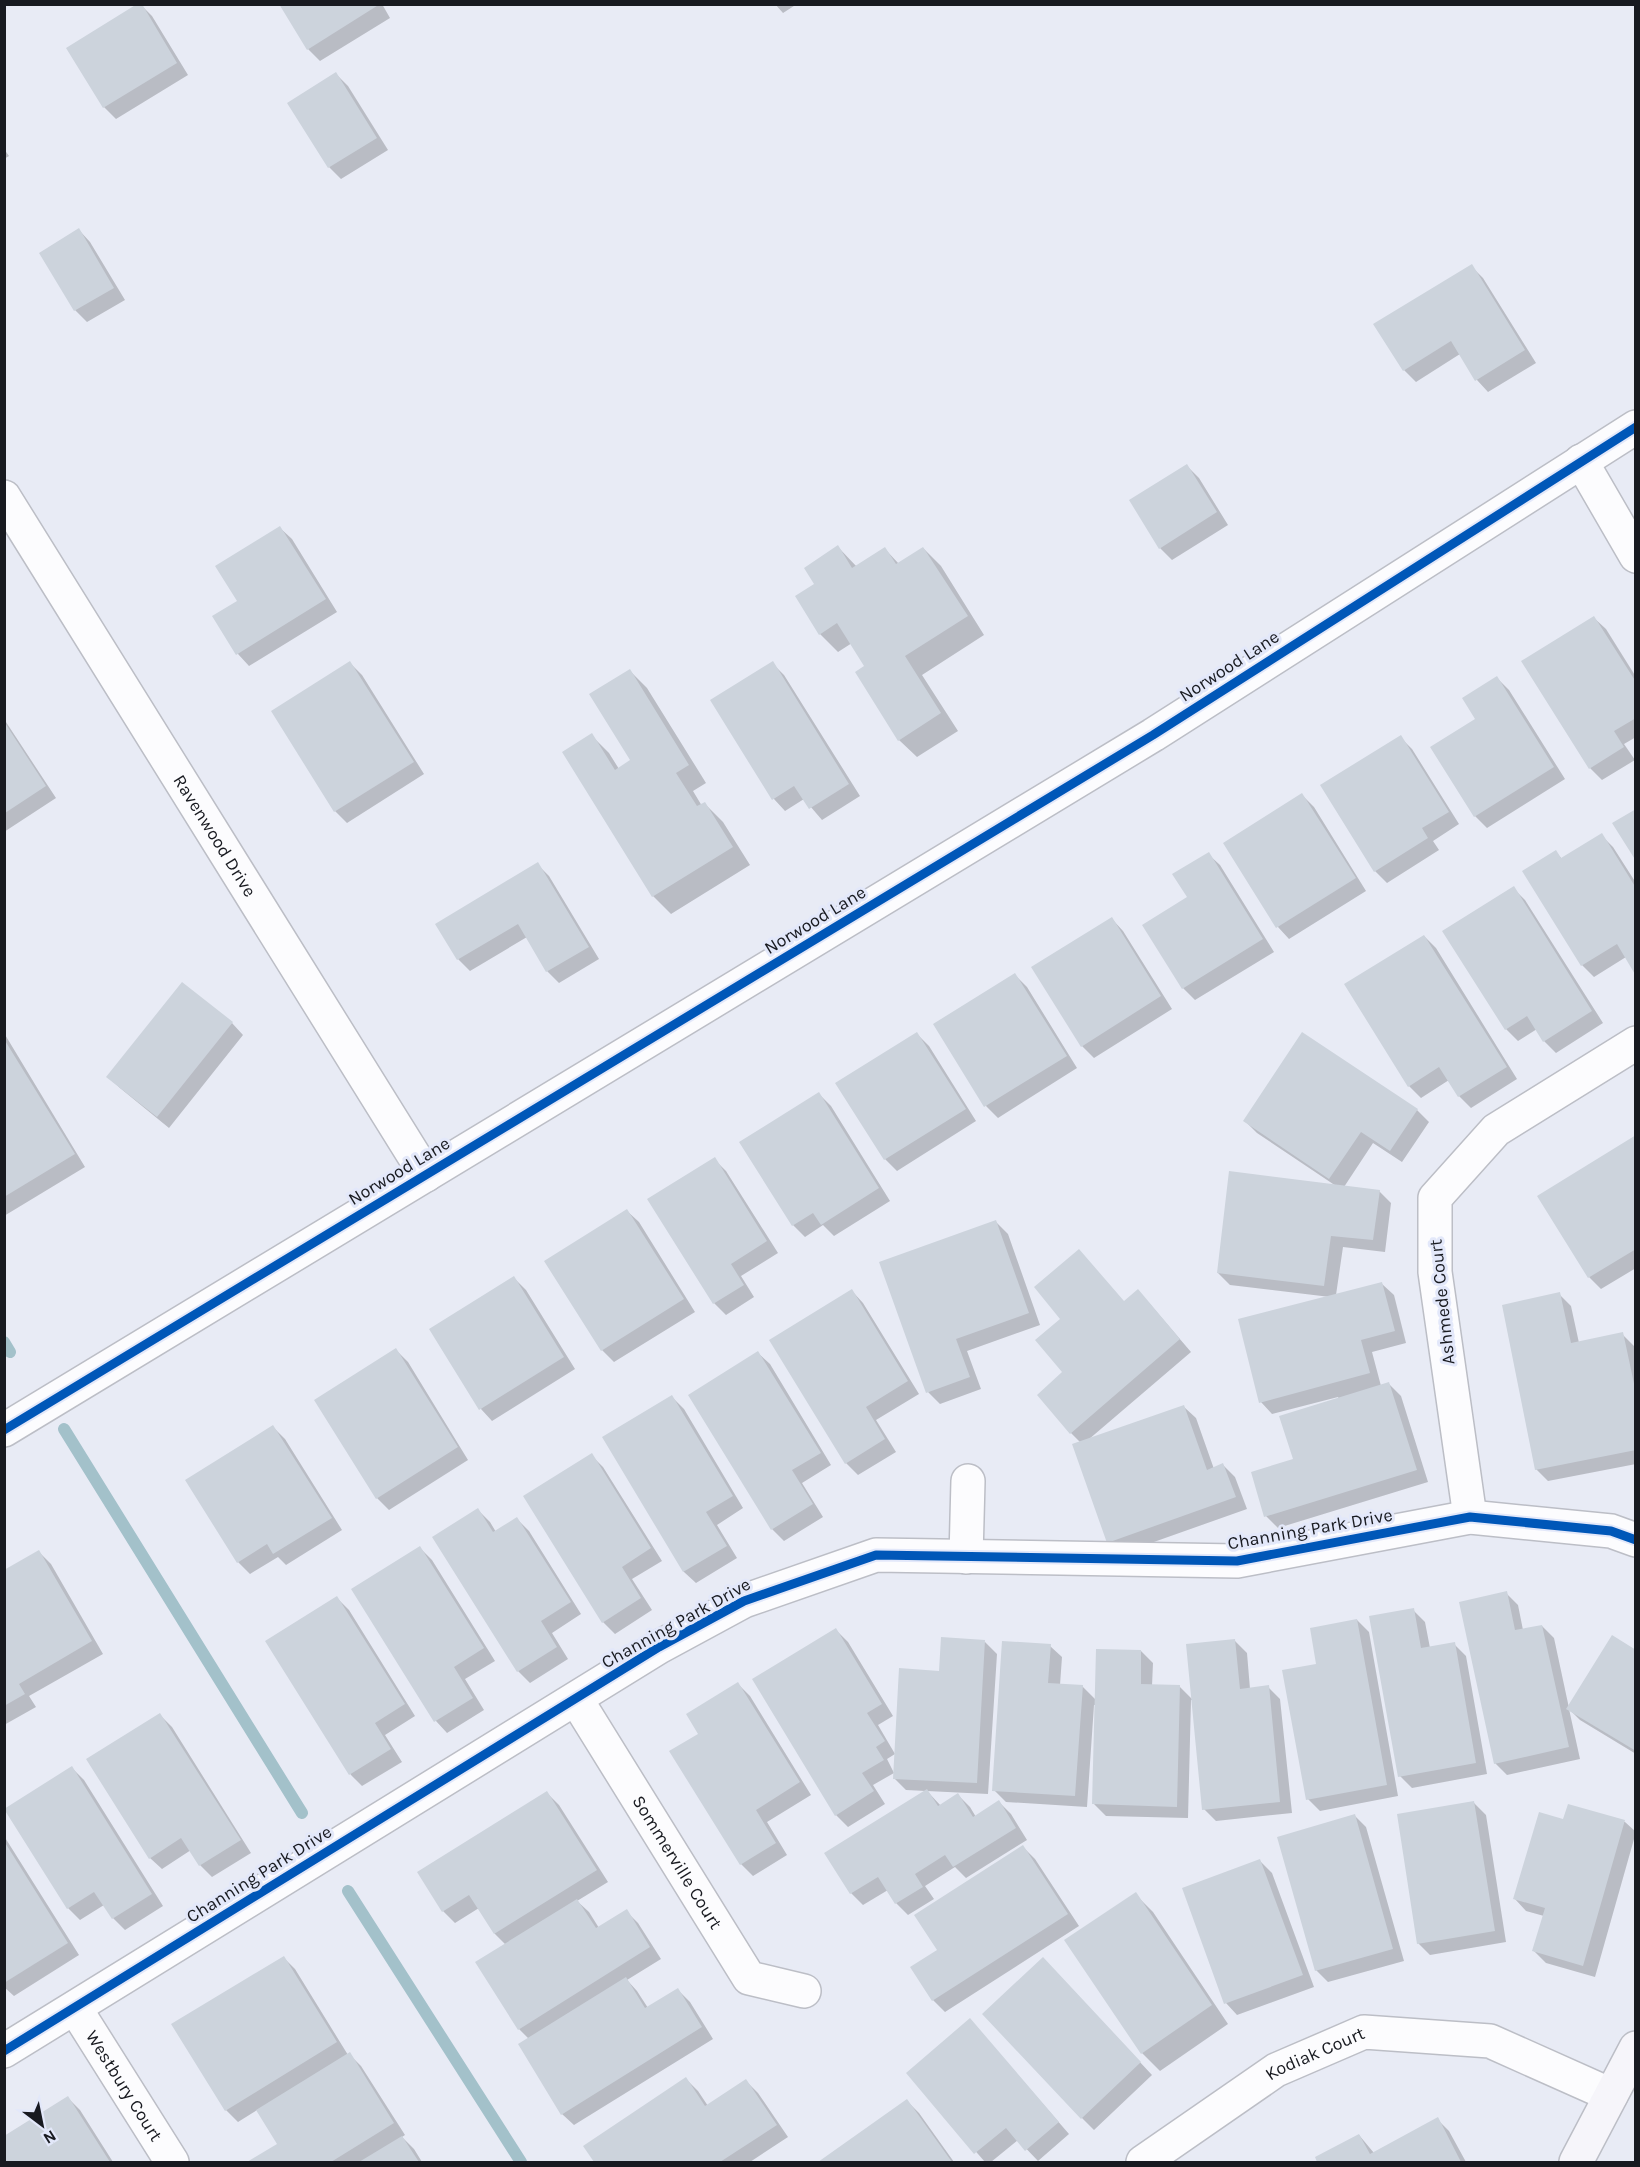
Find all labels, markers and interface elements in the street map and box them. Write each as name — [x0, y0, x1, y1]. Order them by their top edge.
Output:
street label: Norwood Lane — [1175, 626, 1283, 706]
street label: Ravenwood Drive — [169, 771, 261, 901]
street label: Norwood Lane — [760, 881, 870, 959]
street label: Norwood Lane — [344, 1132, 454, 1210]
street label: Ashmede Court — [1424, 1238, 1460, 1366]
street label: Channing Park Drive — [1226, 1504, 1394, 1554]
street label: Channing Park Drive — [598, 1573, 754, 1673]
street label: Sommerville Court — [627, 1791, 727, 1933]
street label: Channing Park Drive — [182, 1820, 336, 1928]
street label: Kodiak Court — [1261, 2022, 1368, 2085]
street label: Westbury Court — [81, 2026, 167, 2146]
north arrow — [12, 2095, 72, 2155]
text: N — [40, 2126, 60, 2148]

